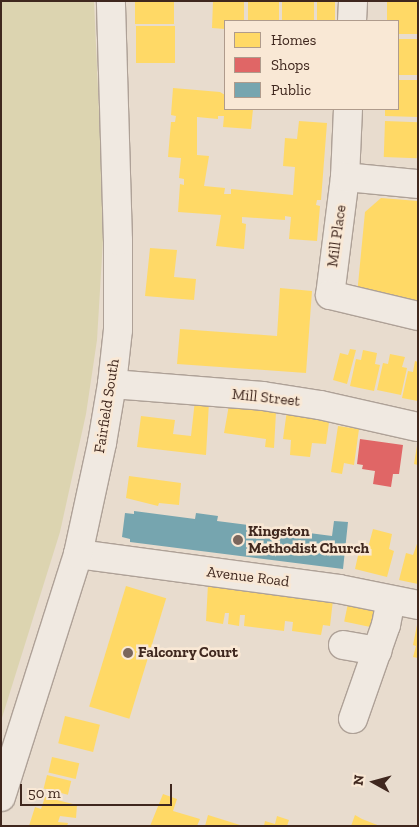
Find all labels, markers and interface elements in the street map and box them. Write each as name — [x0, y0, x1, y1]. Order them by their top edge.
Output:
legend — [224, 20, 399, 110]
text: Homes — [271, 31, 316, 49]
text: Shops — [271, 56, 310, 74]
text: Public — [271, 81, 311, 99]
street label: Mill Place — [324, 204, 350, 268]
street label: Fairfield South — [91, 358, 123, 454]
street label: Mill Street — [231, 385, 301, 411]
place label: Kingston Methodist Church — [248, 522, 369, 557]
marker: Kingston Methodist Church — [232, 534, 244, 546]
street label: Avenue Road — [206, 563, 290, 591]
place label: Falconry Court — [138, 644, 238, 662]
marker: Falconry Court — [122, 647, 134, 659]
north arrow — [349, 757, 399, 807]
scale bar — [22, 774, 175, 806]
text: N — [350, 774, 368, 786]
text: 50 m — [28, 784, 61, 802]

